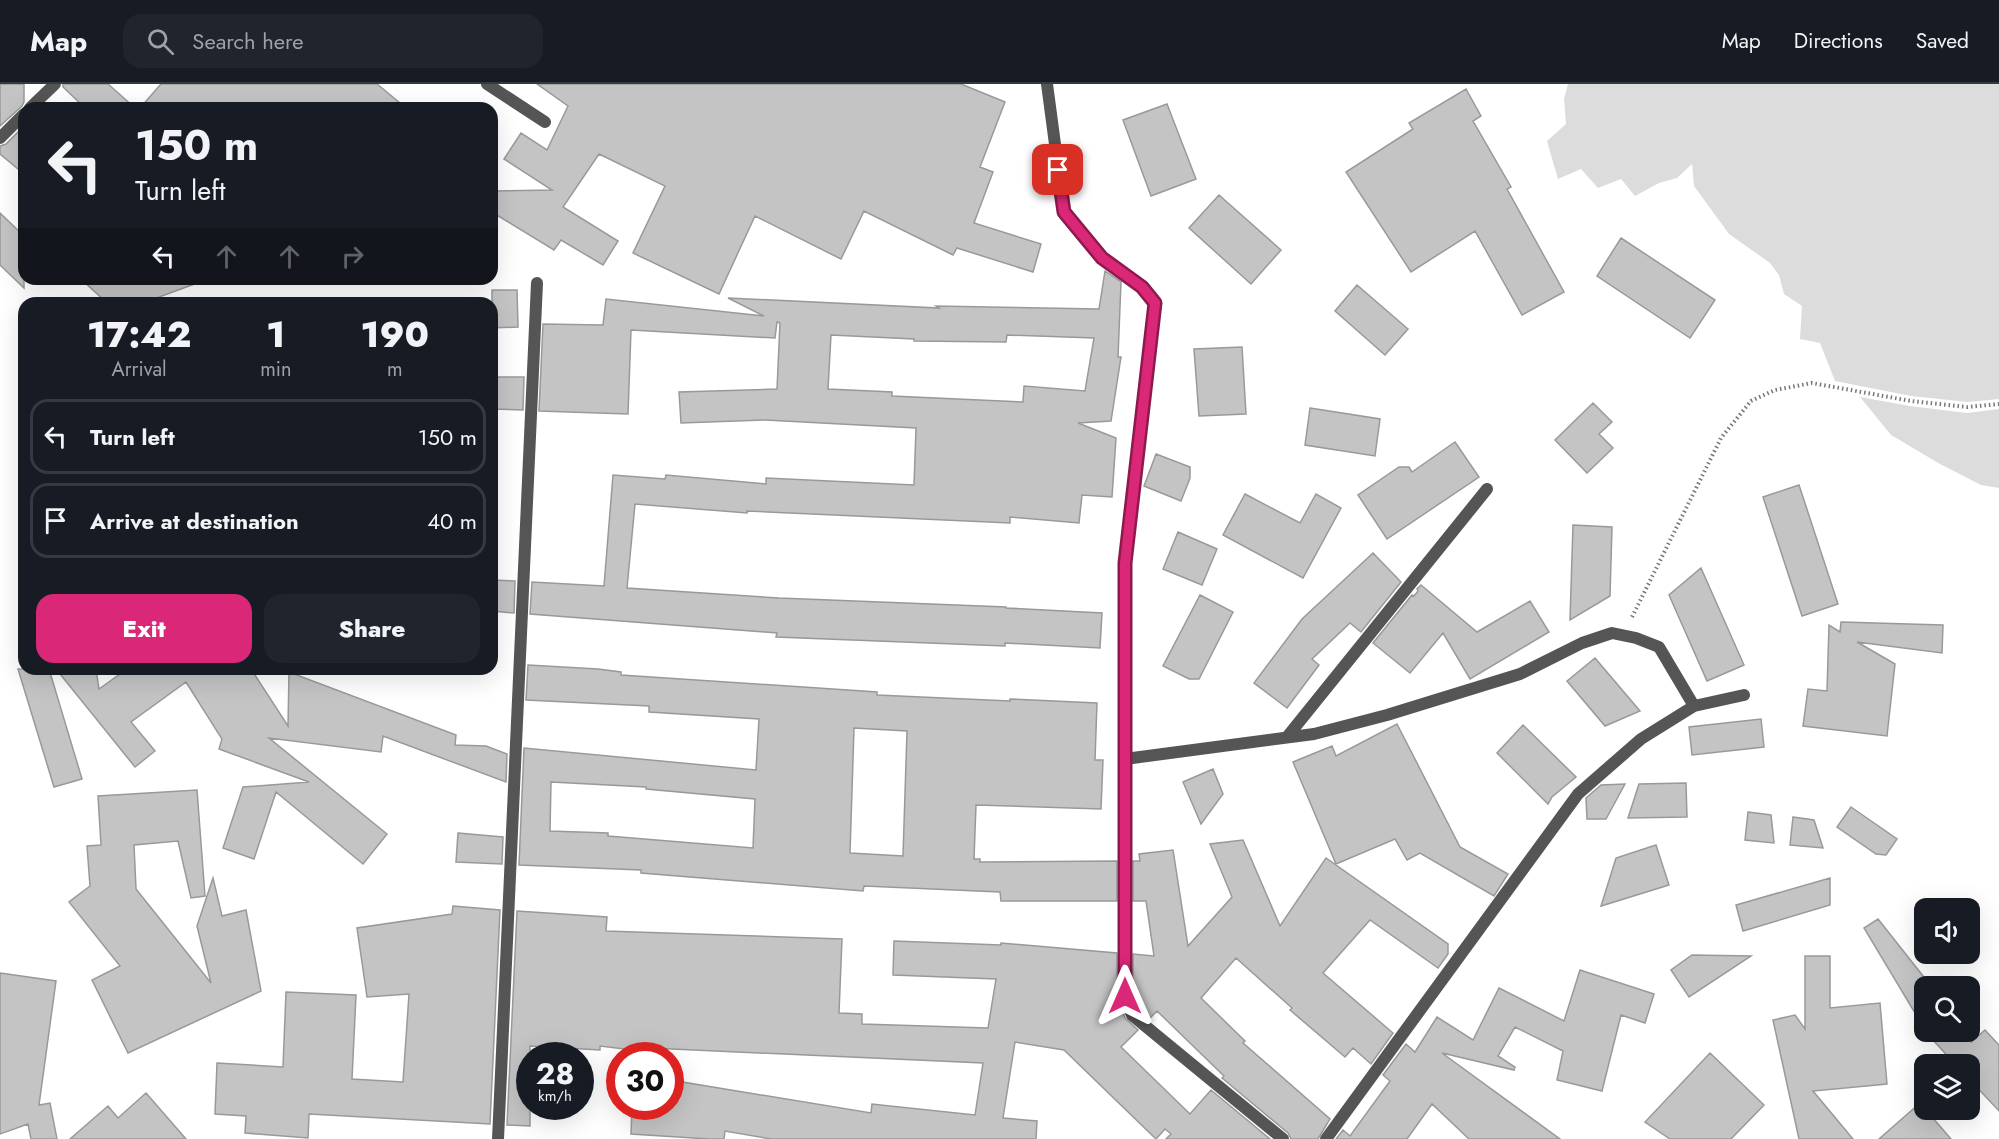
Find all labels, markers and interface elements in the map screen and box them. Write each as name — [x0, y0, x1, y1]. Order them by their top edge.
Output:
search box — [123, 14, 543, 68]
text: Map — [30, 21, 87, 62]
icon: search — [144, 25, 177, 58]
text: Search here — [192, 25, 304, 57]
text: Map — [1722, 26, 1761, 56]
text: Directions — [1794, 26, 1883, 56]
text: Saved — [1916, 26, 1969, 56]
text: 150 m — [135, 115, 258, 176]
icon: left — [36, 126, 114, 204]
pin — [1032, 144, 1083, 195]
icon: arrive — [1041, 153, 1074, 186]
text: Turn left — [135, 171, 225, 210]
icon: left — [147, 240, 180, 273]
icon: ahead — [210, 240, 243, 273]
icon: ahead — [273, 240, 306, 273]
icon: right — [336, 240, 369, 273]
text: 17:42 — [87, 308, 191, 360]
text: 1 — [266, 308, 285, 360]
text: 190 — [360, 308, 429, 360]
text: Arrival — [112, 355, 167, 384]
text: min — [260, 355, 291, 384]
text: m — [387, 355, 403, 384]
icon: left — [39, 420, 72, 453]
text: Turn left — [90, 421, 175, 453]
text: 150 m — [418, 421, 477, 453]
icon: arrive — [39, 504, 72, 537]
text: Arrive at destination — [90, 505, 299, 537]
text: 40 m — [427, 505, 477, 537]
button: Exit — [36, 594, 252, 663]
button: Share — [264, 594, 480, 663]
map controls — [1914, 898, 1980, 1120]
button: sound — [1914, 898, 1980, 964]
position arrow — [1093, 964, 1157, 1028]
button: search — [1914, 976, 1980, 1042]
speed limit sign: 30 — [606, 1042, 684, 1120]
text: 28 — [536, 1052, 574, 1095]
button: layers — [1914, 1054, 1980, 1120]
text: km/h — [538, 1085, 572, 1107]

